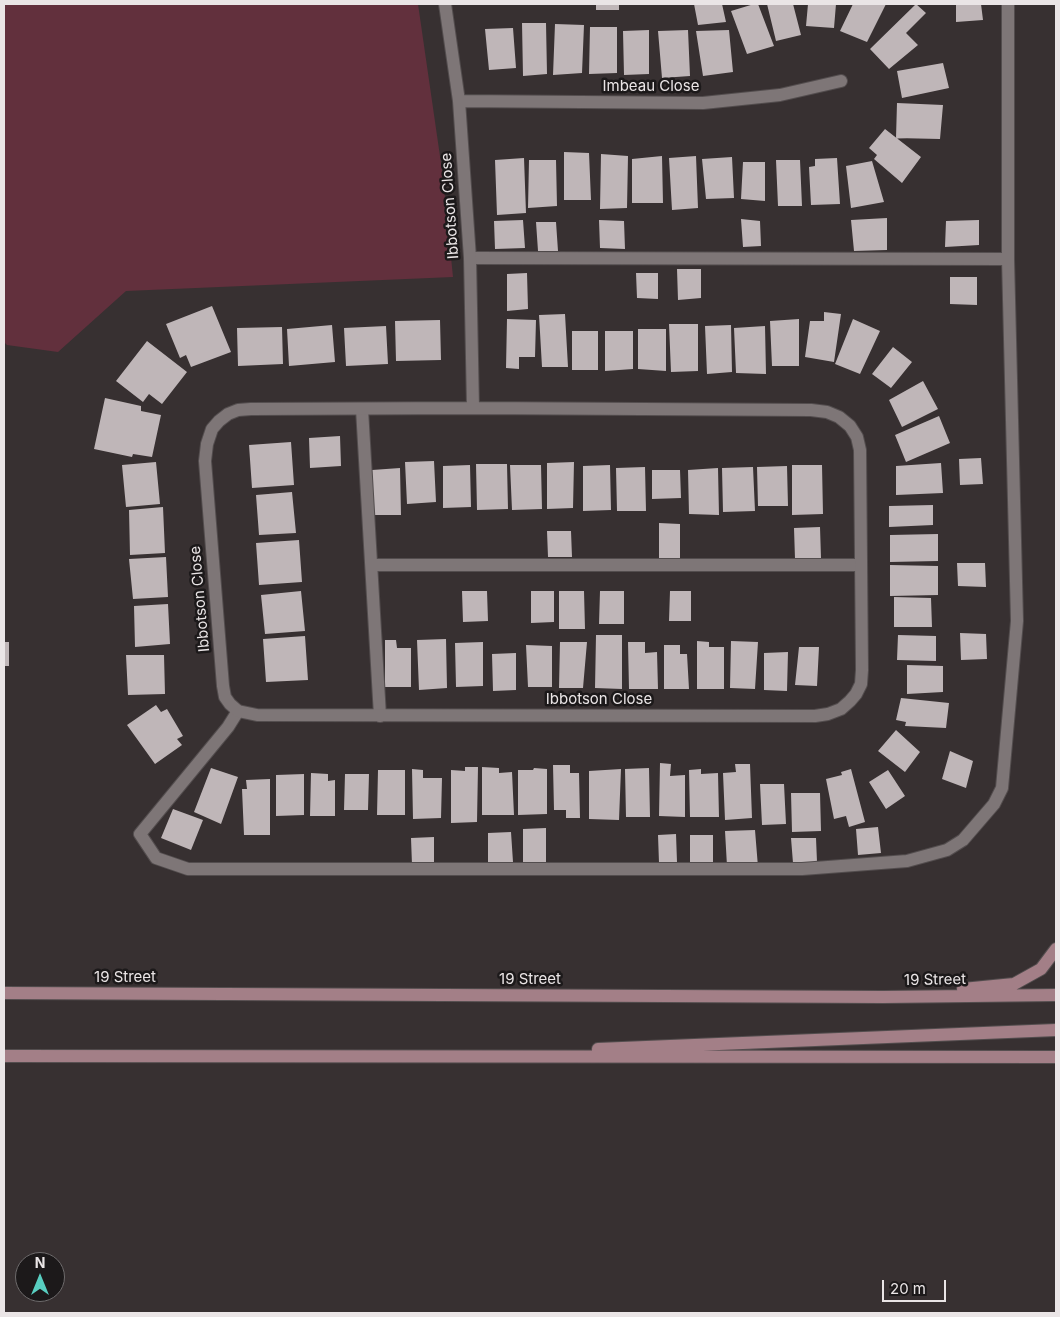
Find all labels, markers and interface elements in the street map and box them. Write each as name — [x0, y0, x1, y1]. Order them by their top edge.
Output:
street label: Imbeau Close — [602, 77, 700, 95]
street label: Ibbotson Close — [437, 152, 463, 260]
street label: Ibbotson Close — [186, 545, 214, 653]
street label: Ibbotson Close — [546, 690, 652, 708]
street label: 19 Street — [94, 968, 156, 986]
street label: 19 Street — [499, 970, 561, 988]
street label: 19 Street — [904, 970, 966, 990]
north arrow — [15, 1252, 65, 1302]
text: N — [35, 1254, 45, 1271]
scale bar — [885, 1270, 949, 1302]
text: 20 m — [890, 1279, 926, 1298]

